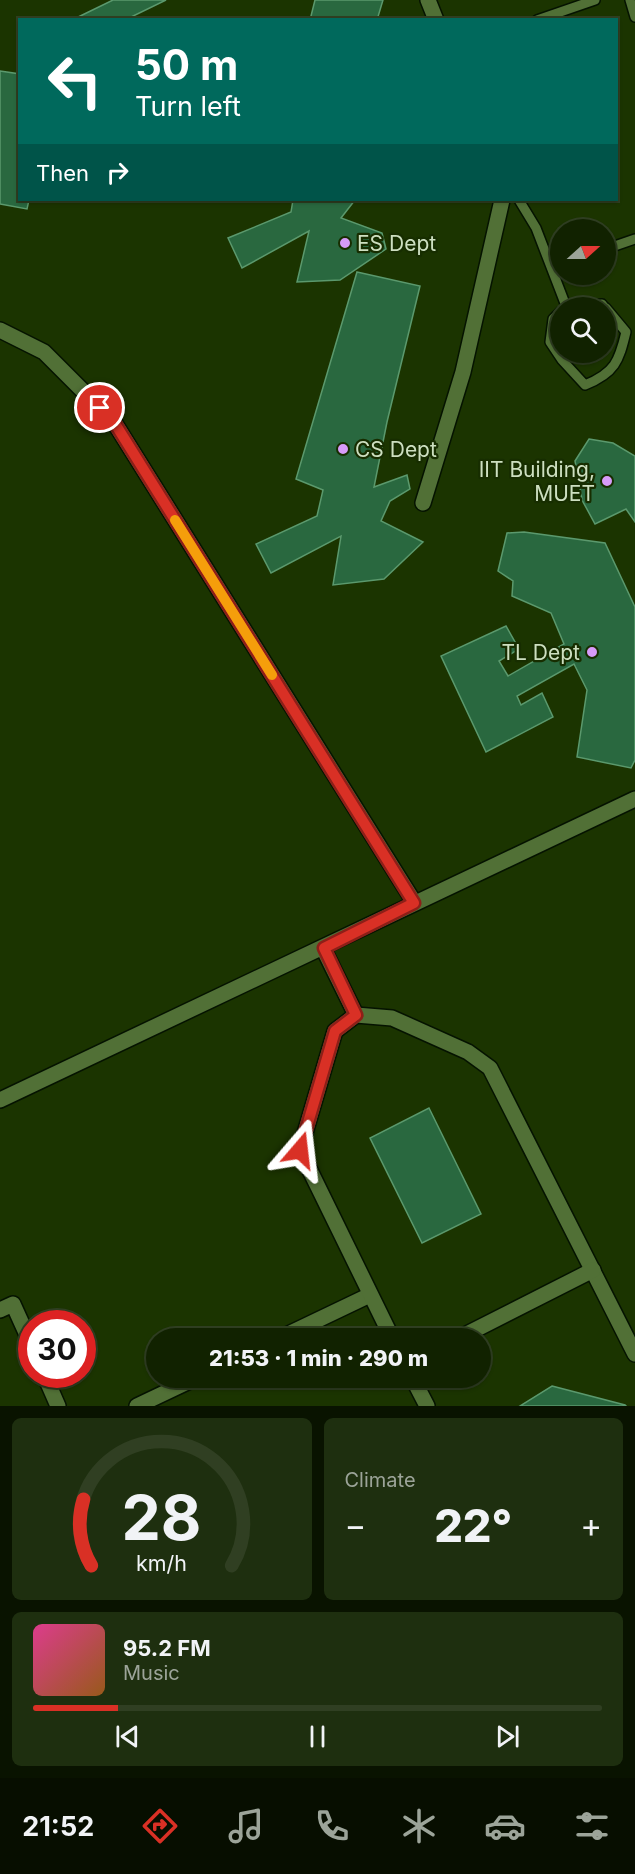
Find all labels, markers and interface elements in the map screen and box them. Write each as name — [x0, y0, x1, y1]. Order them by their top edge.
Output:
text: 50 m — [135, 39, 238, 90]
icon: left — [36, 42, 114, 120]
text: Turn left — [135, 90, 241, 123]
icon: right — [101, 156, 134, 189]
text: Then — [36, 160, 89, 186]
north arrow — [550, 219, 616, 285]
map controls — [550, 219, 616, 363]
place label: ES Dept — [357, 231, 436, 256]
marker: ES Dept — [338, 236, 352, 250]
button: search — [550, 297, 616, 363]
pin — [74, 382, 125, 433]
icon: arrive — [83, 391, 116, 424]
place label: CS Dept — [355, 437, 437, 462]
marker: CS Dept — [336, 442, 350, 456]
place label: IIT Building, MUET — [479, 457, 595, 506]
marker: IIT Building, MUET — [600, 474, 614, 488]
place label: TL Dept — [502, 640, 580, 665]
marker: TL Dept — [585, 645, 599, 659]
position arrow — [268, 1118, 332, 1182]
speed limit sign: 30 — [18, 1310, 96, 1388]
text: 21:53 · 1 min · 290 m — [209, 1345, 428, 1371]
text: Climate — [345, 1468, 416, 1492]
text: 28 — [122, 1480, 202, 1555]
text: 22° — [434, 1498, 512, 1553]
text: − — [345, 1505, 366, 1545]
text: + — [580, 1505, 602, 1545]
text: km/h — [136, 1550, 187, 1576]
text: 95.2 FM — [123, 1635, 211, 1661]
text: Music — [123, 1661, 180, 1685]
icon: previous — [111, 1720, 144, 1753]
icon: pause — [301, 1720, 334, 1753]
icon: next — [491, 1720, 524, 1753]
icon: directions — [139, 1805, 181, 1847]
icon: music — [225, 1805, 267, 1847]
icon: phone — [311, 1805, 353, 1847]
icon: climate — [398, 1805, 440, 1847]
icon: car — [484, 1805, 526, 1847]
icon: filters — [571, 1805, 613, 1847]
text: 21:52 — [22, 1810, 94, 1843]

